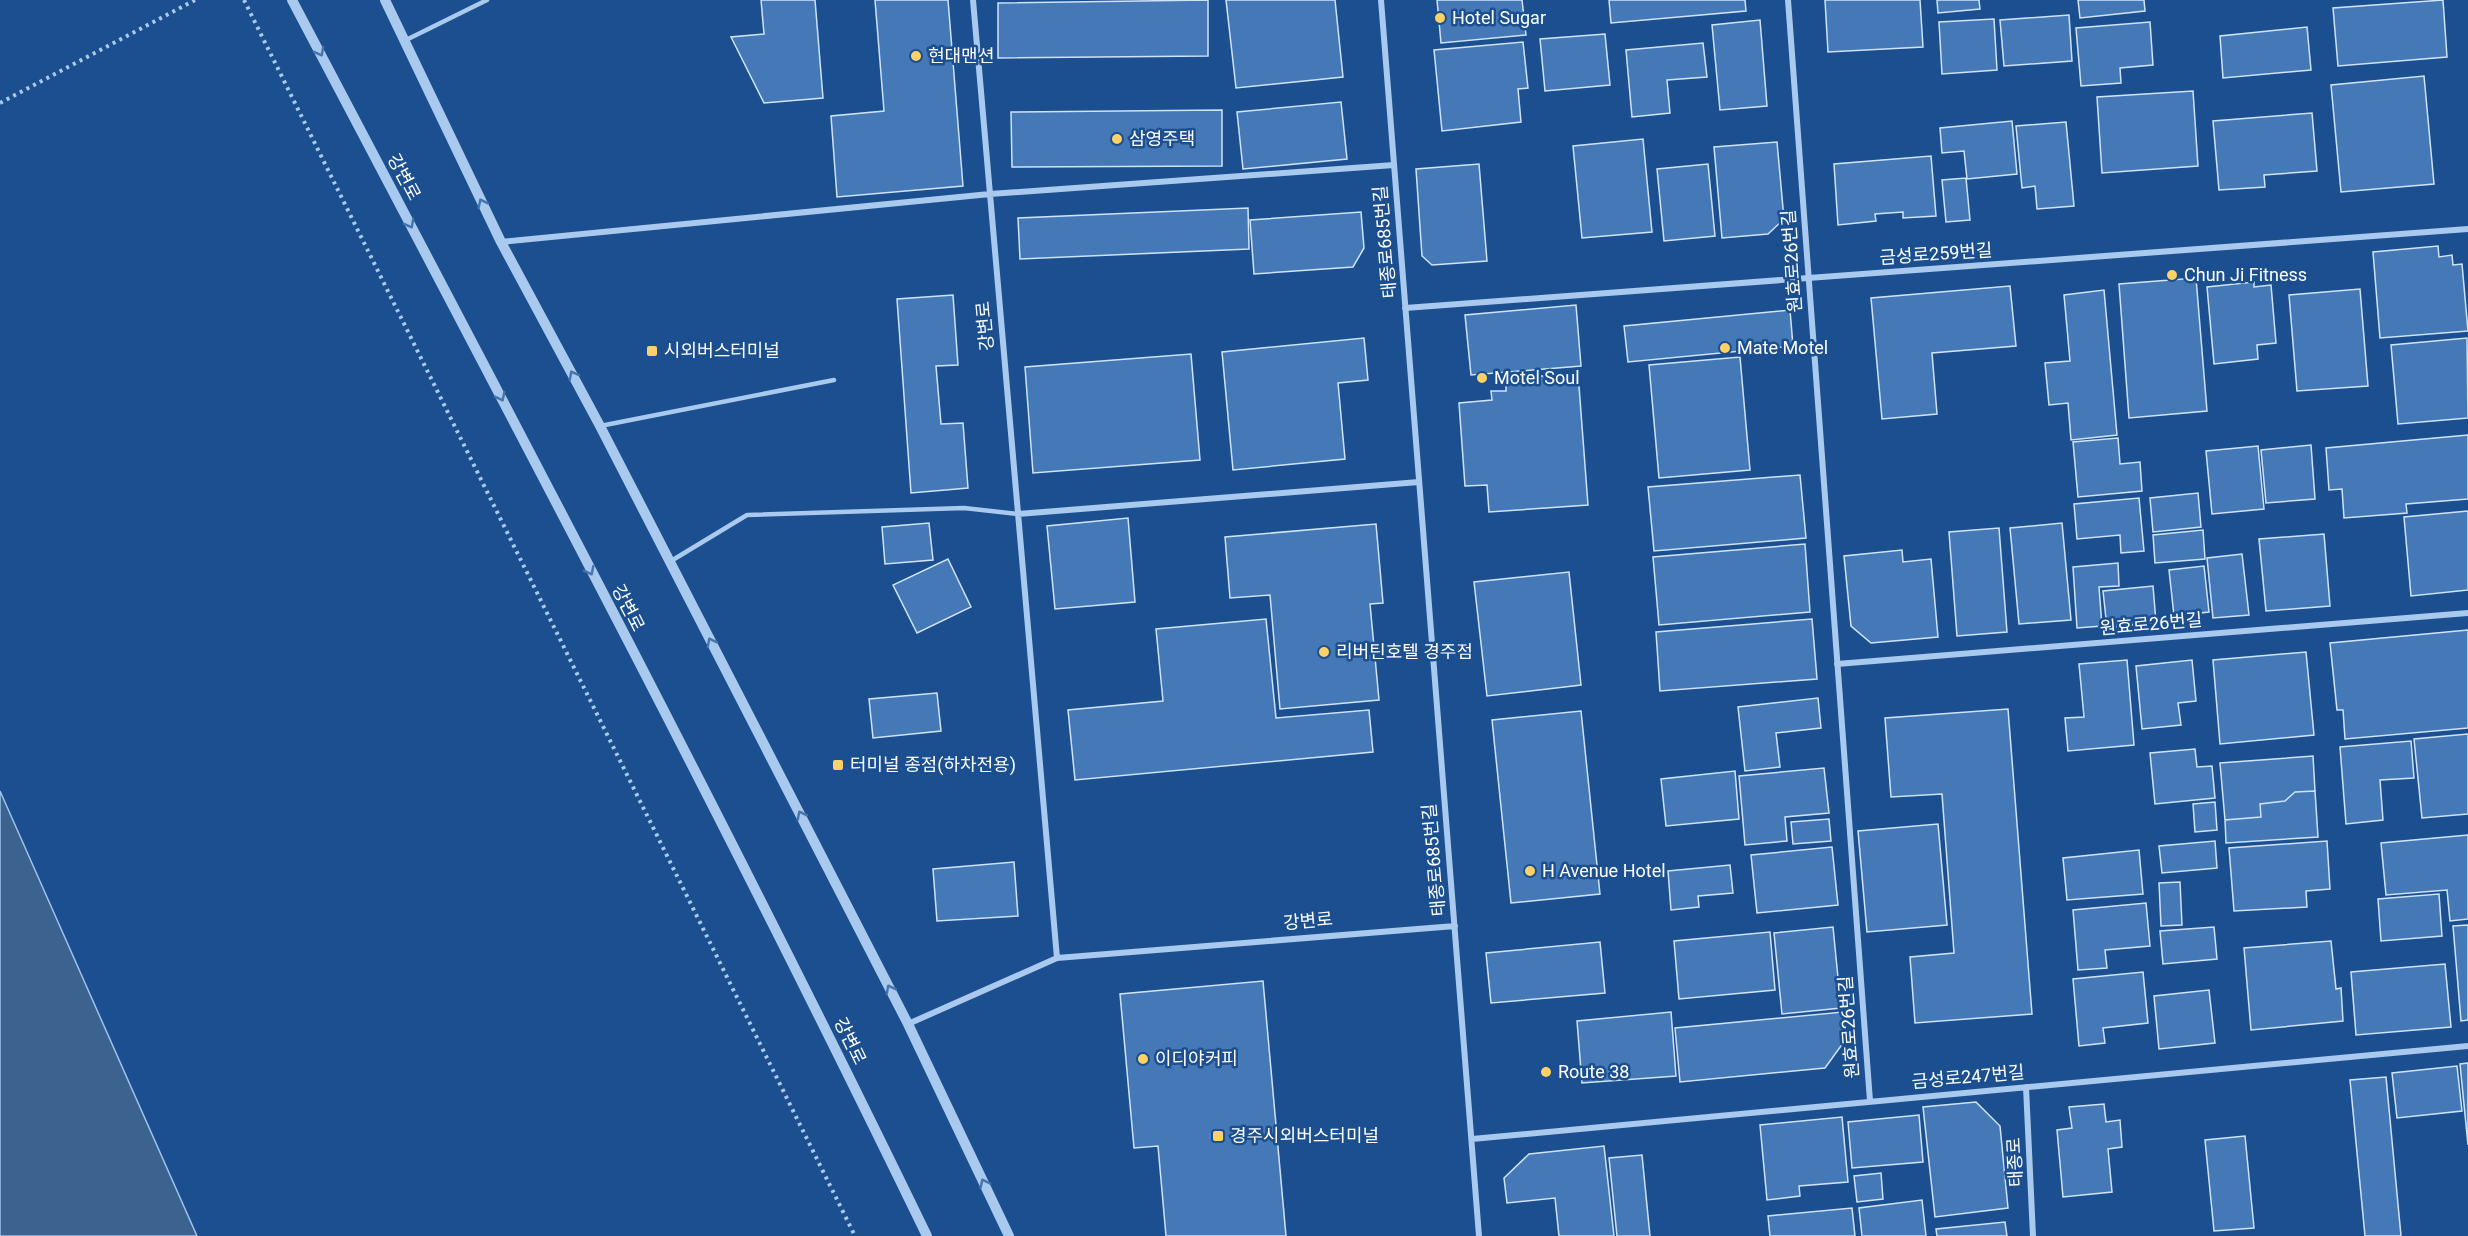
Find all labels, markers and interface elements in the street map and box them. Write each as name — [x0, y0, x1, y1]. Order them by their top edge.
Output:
place label: Hotel Sugar — [1452, 7, 1546, 28]
marker: Hotel Sugar — [1433, 11, 1447, 25]
one-way arrow — [312, 45, 324, 56]
place label: 현대맨션 — [928, 45, 994, 66]
marker: 현대맨션 — [909, 49, 923, 63]
place label: 삼영주택 — [1129, 128, 1195, 149]
marker: 삼영주택 — [1110, 132, 1124, 146]
street label: 강변로 — [384, 150, 425, 204]
street label: 태종로685번길 — [1369, 185, 1400, 299]
one-way arrow — [477, 198, 489, 209]
street label: 원효로26번길 — [1777, 209, 1806, 313]
one-way arrow — [403, 218, 415, 229]
street label: 금성로259번길 — [1879, 239, 1993, 268]
place label: Chun Ji Fitness — [2184, 264, 2307, 285]
marker: Chun Ji Fitness — [2165, 268, 2179, 282]
street label: 강변로 — [972, 300, 997, 352]
place label: Mate Motel — [1737, 337, 1828, 358]
place label: 시외버스터미널 — [664, 340, 780, 361]
marker: Mate Motel — [1718, 341, 1732, 355]
marker: 시외버스터미널 — [645, 344, 659, 358]
place label: Motel Soul — [1494, 367, 1580, 388]
one-way arrow — [569, 371, 580, 381]
marker: Motel Soul — [1475, 371, 1489, 385]
one-way arrow — [493, 391, 505, 402]
one-way arrow — [583, 564, 594, 575]
street label: 강변로 — [608, 581, 649, 635]
street label: 원효로26번길 — [2099, 609, 2203, 638]
one-way arrow — [707, 637, 719, 648]
place label: 리버틴호텔 경주점 — [1336, 641, 1473, 662]
marker: 리버틴호텔 경주점 — [1317, 645, 1331, 659]
place label: 터미널 종점(하차전용) — [850, 754, 1016, 776]
marker: 터미널 종점(하차전용) — [831, 758, 845, 772]
street label: 태종로685번길 — [1418, 803, 1449, 917]
one-way arrow — [797, 811, 808, 822]
place label: H Avenue Hotel — [1542, 860, 1666, 881]
marker: H Avenue Hotel — [1523, 864, 1537, 878]
street label: 강변로 — [1282, 908, 1334, 933]
street label: 원효로26번길 — [1834, 975, 1863, 1079]
one-way arrow — [886, 984, 897, 995]
street label: 강변로 — [830, 1014, 871, 1068]
place label: 이디야커피 — [1155, 1048, 1238, 1069]
marker: 이디야커피 — [1136, 1052, 1150, 1066]
place label: Route 38 — [1558, 1061, 1629, 1082]
street label: 금성로247번길 — [1911, 1061, 2025, 1092]
marker: Route 38 — [1539, 1065, 1553, 1079]
place label: 경주시외버스터미널 — [1230, 1125, 1379, 1146]
marker: 경주시외버스터미널 — [1211, 1129, 1225, 1143]
street label: 태종로 — [2003, 1137, 2026, 1187]
one-way arrow — [980, 1179, 992, 1190]

